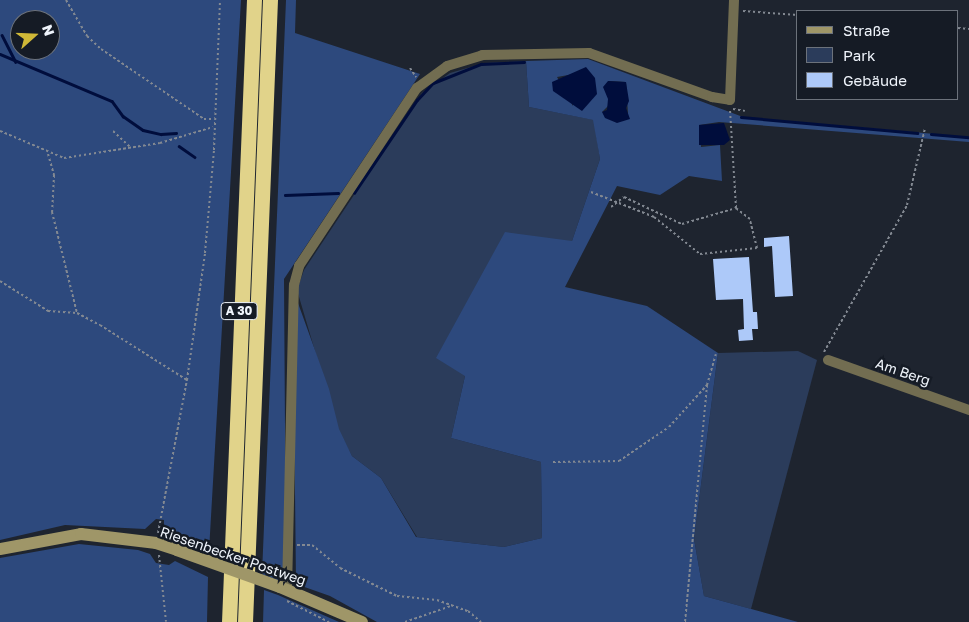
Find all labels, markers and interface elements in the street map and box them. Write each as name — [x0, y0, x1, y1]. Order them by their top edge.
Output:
north arrow — [10, 10, 60, 60]
legend — [796, 10, 959, 100]
text: Straße — [843, 21, 890, 39]
text: N — [39, 22, 58, 38]
text: Park — [843, 46, 875, 64]
text: Gebäude — [843, 71, 907, 89]
road number: A 30 — [220, 302, 258, 321]
street label: Am Berg — [873, 355, 933, 389]
street label: Riesenbecker Postweg — [158, 523, 308, 589]

